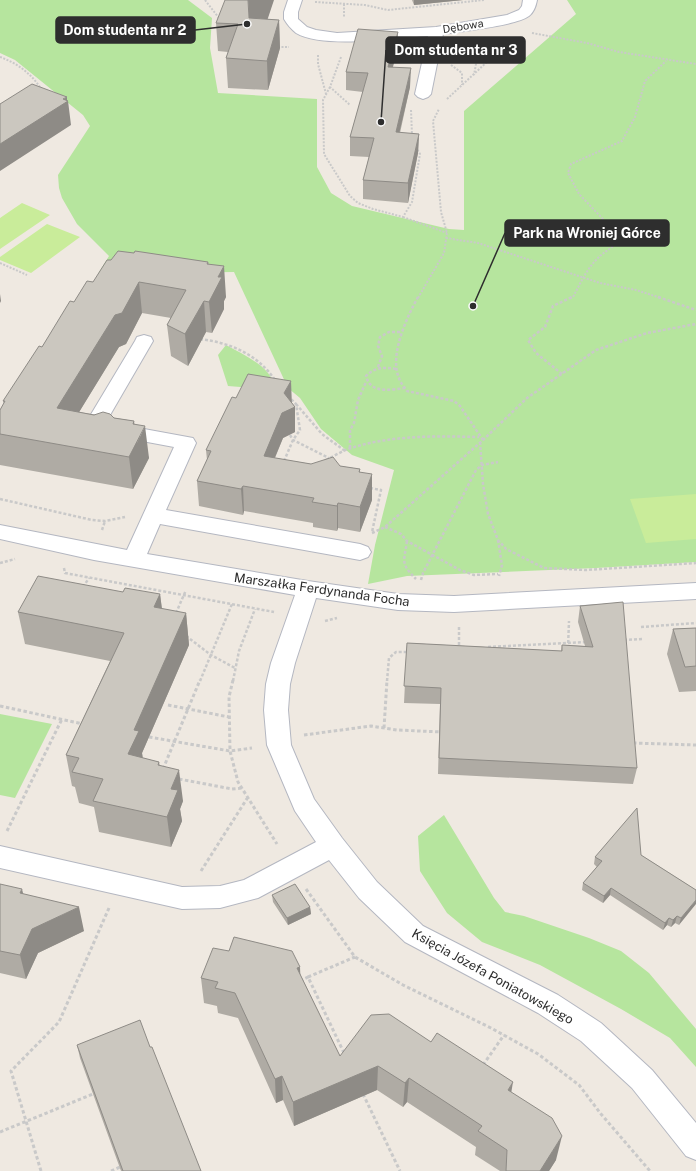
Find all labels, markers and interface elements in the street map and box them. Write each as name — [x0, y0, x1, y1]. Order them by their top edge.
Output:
callout: Dom studenta nr 2 — [56, 17, 195, 43]
street label: Dębowa — [442, 17, 484, 35]
text: Dom studenta nr 2 — [64, 22, 187, 38]
callout: Dom studenta nr 3 — [386, 37, 525, 63]
text: Dom studenta nr 3 — [394, 42, 518, 58]
callout: Park na Wroniej Górce — [505, 220, 669, 246]
text: Park na Wroniej Górce — [513, 225, 661, 241]
street label: Marszałka Ferdynanda Focha — [233, 570, 411, 609]
street label: Księcia Józefa Poniatowskiego — [409, 926, 576, 1027]

